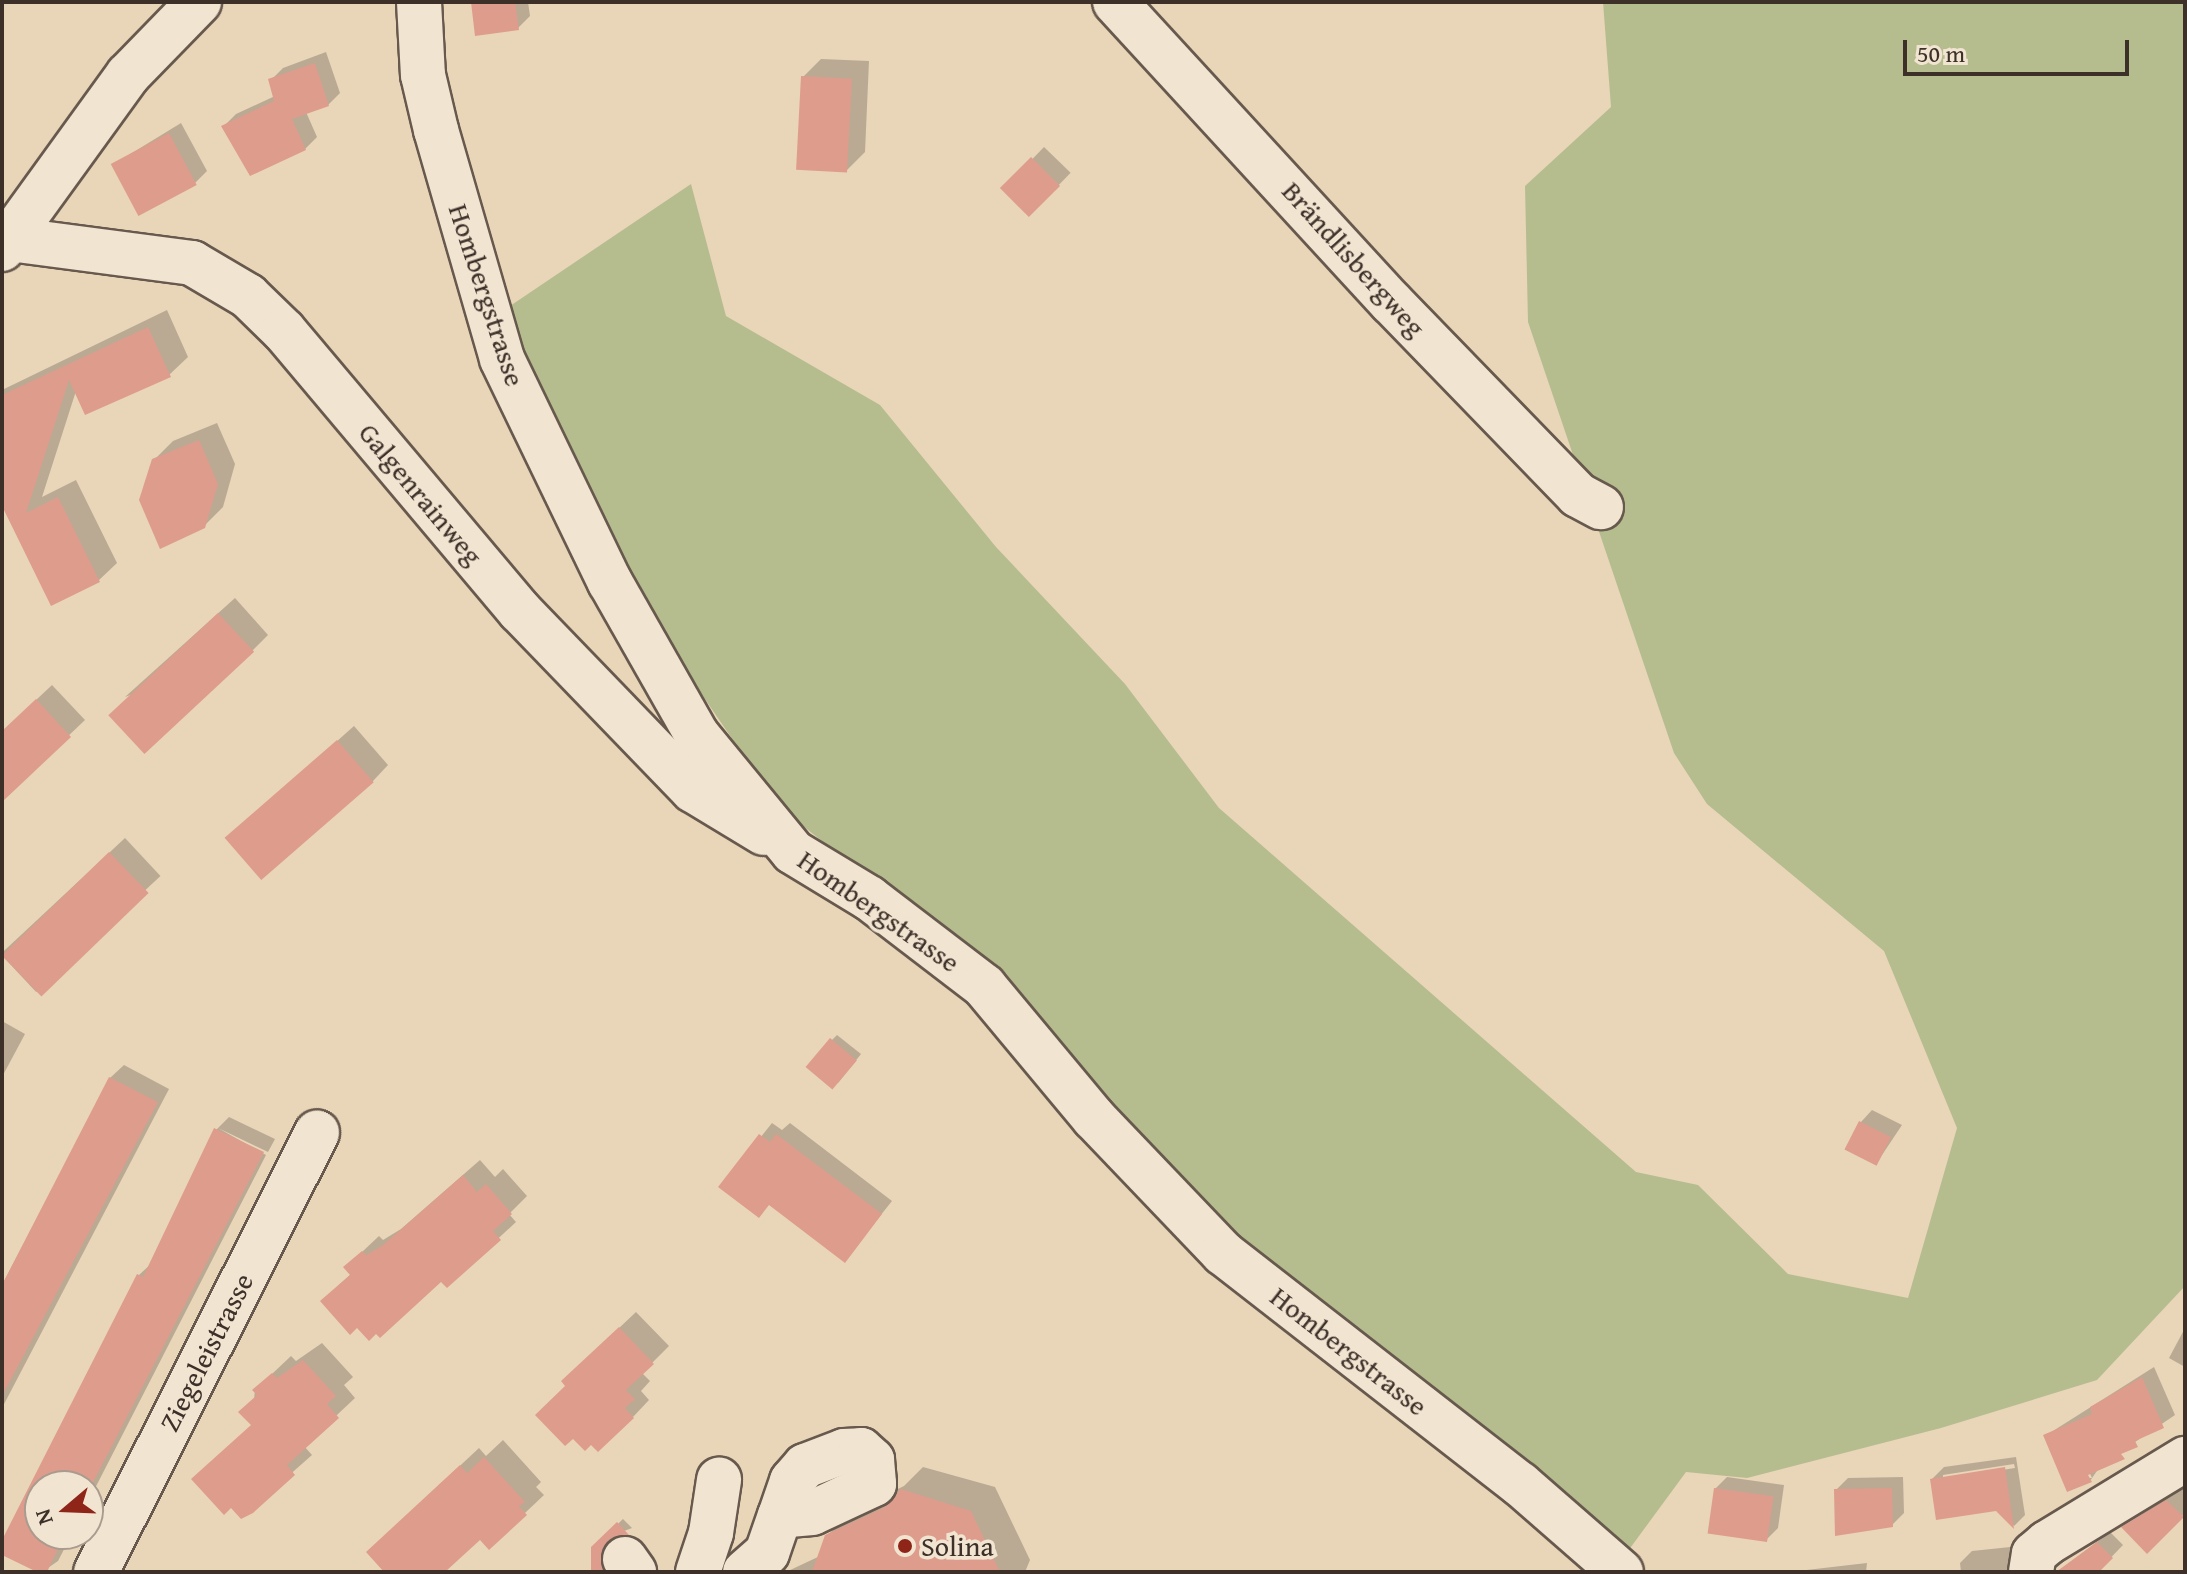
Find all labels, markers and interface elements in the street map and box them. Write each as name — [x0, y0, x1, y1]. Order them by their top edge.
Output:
scale bar — [1907, 24, 2133, 74]
text: 50 m — [1917, 36, 1965, 71]
street label: Brändlisbergweg — [1275, 174, 1433, 344]
street label: Hombergstrasse — [442, 200, 532, 390]
street label: Galgenrainweg — [352, 416, 490, 572]
street label: Hombergstrasse — [792, 843, 966, 979]
street label: Ziegeleistrasse — [152, 1267, 260, 1437]
street label: Hombergstrasse — [1264, 1279, 1434, 1423]
north arrow — [24, 1470, 104, 1550]
text: N — [26, 1505, 61, 1529]
place label: Solina — [921, 1529, 994, 1563]
marker: Solina — [896, 1537, 914, 1555]

